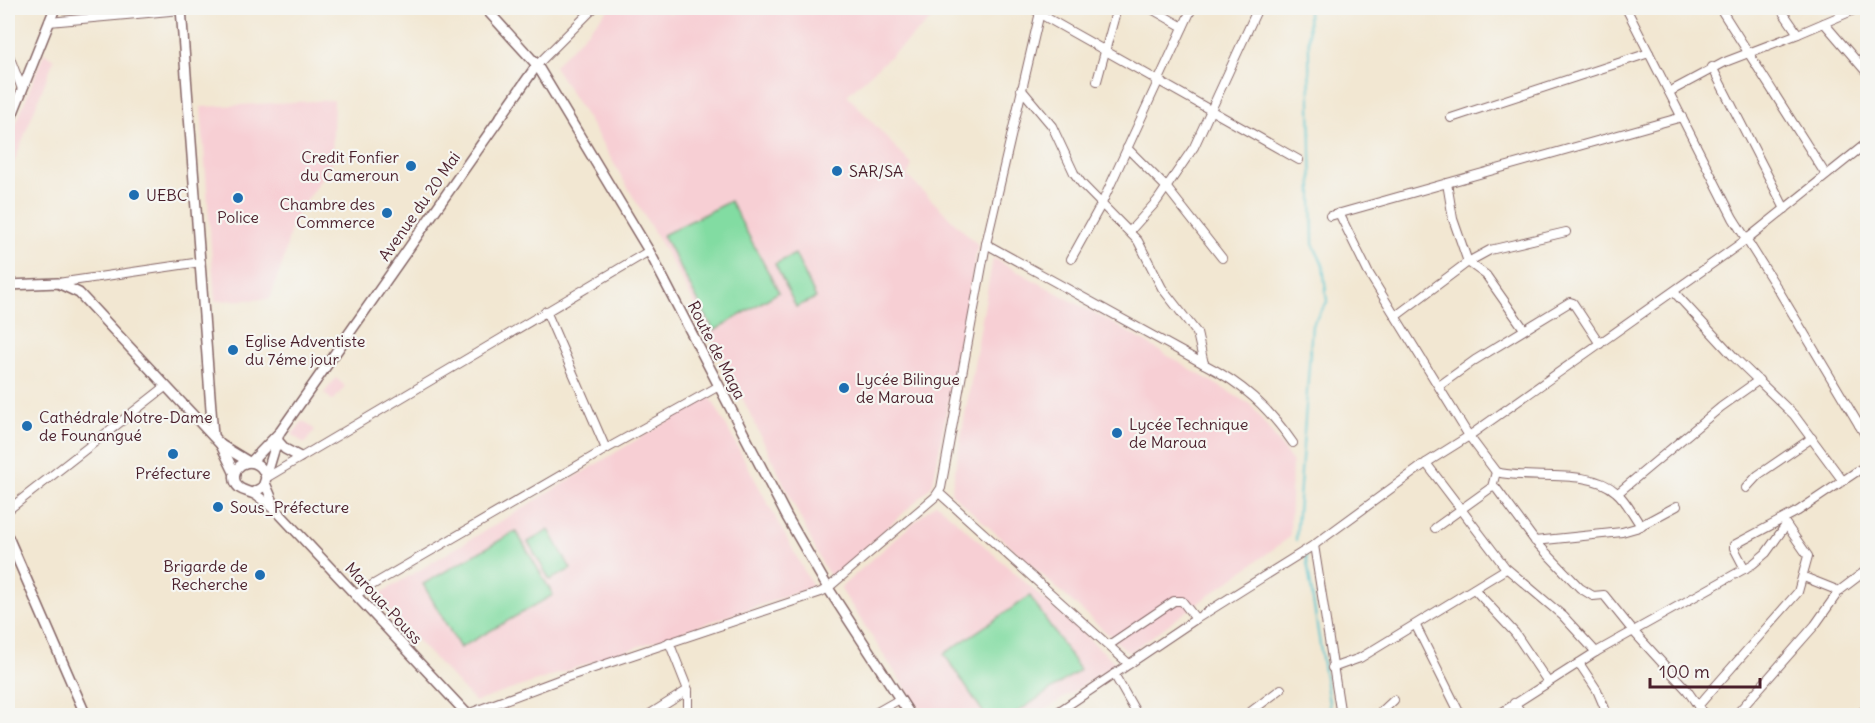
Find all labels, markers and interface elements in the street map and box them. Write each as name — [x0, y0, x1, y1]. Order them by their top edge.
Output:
place label: Credit Fonfier du Cameroun — [300, 147, 399, 185]
street label: Avenue du 20 Mai — [374, 148, 464, 264]
marker: Credit Fonfier du Cameroun — [404, 159, 418, 173]
place label: SAR/SA — [849, 161, 903, 181]
marker: SAR/SA — [830, 164, 844, 178]
place label: UEBC — [146, 185, 187, 205]
marker: UEBC — [127, 188, 141, 202]
marker: Police — [231, 191, 245, 205]
place label: Chambre des Commerce — [280, 194, 375, 232]
marker: Chambre des Commerce — [380, 206, 394, 220]
place label: Police — [217, 207, 259, 227]
street label: Route de Maga — [684, 297, 750, 403]
place label: Eglise Adventiste du 7éme jour — [245, 331, 365, 369]
marker: Eglise Adventiste du 7éme jour — [226, 343, 240, 357]
place label: Lycée Bilingue de Maroua — [856, 369, 960, 407]
marker: Lycée Bilingue de Maroua — [837, 381, 851, 395]
place label: Cathédrale Notre-Dame de Founangué — [39, 407, 213, 445]
place label: Lycée Technique de Maroua — [1129, 414, 1248, 452]
marker: Cathédrale Notre-Dame de Founangué — [20, 419, 34, 433]
marker: Lycée Technique de Maroua — [1110, 426, 1124, 440]
marker: Préfecture — [166, 447, 180, 461]
place label: Préfecture — [135, 463, 211, 483]
place label: Sous_Préfecture — [230, 497, 349, 517]
marker: Sous_Préfecture — [211, 500, 225, 514]
place label: Brigarde de Recherche — [163, 556, 248, 594]
street label: Maroua-Pouss — [341, 558, 427, 648]
marker: Brigarde de Recherche — [253, 568, 267, 582]
scale bar — [1650, 651, 1760, 689]
text: 100 m — [1659, 660, 1710, 683]

